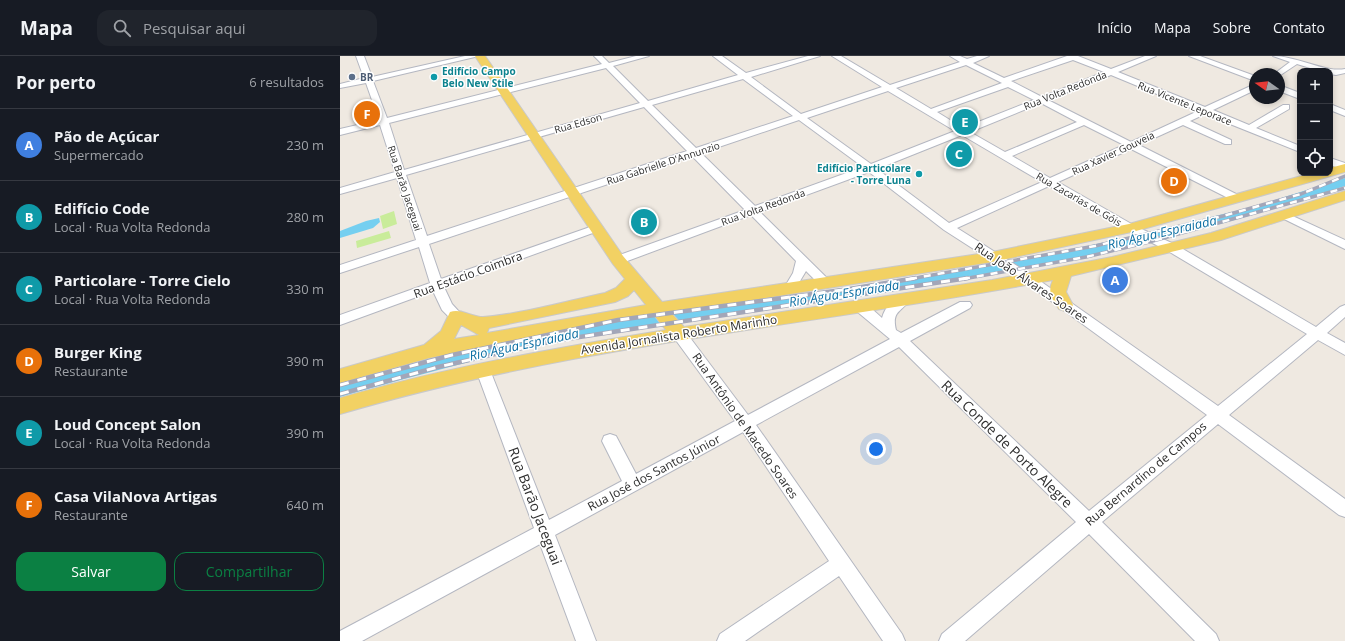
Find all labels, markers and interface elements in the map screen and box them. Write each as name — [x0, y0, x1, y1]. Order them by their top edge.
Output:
search box — [97, 10, 377, 46]
text: Mapa — [20, 15, 73, 41]
icon: search — [111, 17, 133, 39]
text: Pesquisar aqui — [143, 18, 246, 38]
text: Início — [1097, 18, 1132, 37]
text: Mapa — [1154, 18, 1191, 37]
text: Sobre — [1213, 18, 1251, 37]
text: Contato — [1273, 18, 1325, 37]
place label: Edifício Campo Belo New Stile — [442, 64, 516, 90]
street label: Rua Volta Redonda — [1021, 67, 1109, 113]
north arrow — [1249, 68, 1285, 104]
map controls — [1297, 68, 1333, 176]
button: + — [1297, 68, 1333, 104]
place label: BR — [360, 70, 374, 84]
text: Por perto — [16, 71, 96, 94]
marker: BR — [347, 72, 357, 82]
marker: Edifício Campo Belo New Stile — [429, 72, 439, 82]
text: 6 resultados — [249, 73, 324, 91]
street label: Rua Vicente Leporace — [1136, 78, 1234, 128]
pin: F — [354, 99, 380, 129]
button: − — [1297, 104, 1333, 140]
pin: E — [952, 107, 978, 137]
street label: Rua Edson — [552, 110, 604, 136]
text: Pão de Açúcar — [54, 126, 159, 146]
street label: Rua Xavier Gouveia — [1069, 128, 1157, 178]
text: A — [25, 136, 33, 154]
text: 230 m — [286, 136, 324, 154]
street label: Rua Gabrielle D'Annunzio — [605, 138, 721, 188]
pin: C — [946, 139, 972, 169]
button: locate — [1297, 140, 1333, 176]
street label: Rua Barão Jaceguai — [385, 144, 425, 232]
text: Supermercado — [54, 146, 144, 164]
place label: Edifício Particolare - Torre Luna — [817, 161, 911, 187]
pin: D — [1161, 166, 1187, 196]
marker: Edifício Particolare - Torre Luna — [914, 169, 924, 179]
street label: Rua Zacarias de Góis — [1034, 169, 1124, 229]
street label: Rua Volta Redonda — [719, 185, 807, 229]
text: Edifício Code — [54, 198, 150, 218]
pin: B — [631, 207, 657, 237]
text: B — [25, 208, 33, 226]
text: 280 m — [286, 208, 324, 226]
water label: Rio Água Espraiada — [1106, 211, 1219, 253]
text: Local · Rua Volta Redonda — [54, 218, 210, 236]
street label: Rua João Álvares Soares — [971, 238, 1092, 327]
street label: Rua Estácio Coimbra — [411, 247, 525, 302]
pin: A — [1102, 265, 1128, 295]
text: Particolare - Torre Cielo — [54, 270, 231, 290]
water label: Rio Água Espraiada — [788, 275, 901, 311]
text: C — [25, 280, 33, 298]
text: 330 m — [286, 280, 324, 298]
text: Local · Rua Volta Redonda — [54, 290, 210, 308]
street label: Avenida Jornalista Roberto Marinho — [580, 311, 778, 358]
water label: Rio Água Espraiada — [468, 323, 581, 364]
text: Burger King — [54, 342, 142, 362]
street label: Rua Antônio de Macedo Soares — [688, 349, 803, 502]
text: D — [24, 352, 34, 370]
text: 390 m — [286, 352, 324, 370]
text: Restaurante — [54, 362, 128, 380]
street label: Rua Conde de Porto Alegre — [938, 376, 1077, 512]
text: Loud Concept Salon — [54, 414, 201, 434]
street label: Rua Bernardino de Campos — [1081, 418, 1210, 530]
text: E — [25, 424, 33, 442]
text: 390 m — [286, 424, 324, 442]
street label: Rua José dos Santos Júnior — [584, 430, 723, 515]
text: Local · Rua Volta Redonda — [54, 434, 210, 452]
your location — [866, 439, 886, 459]
street label: Rua Barão Jaceguai — [504, 444, 567, 567]
text: Casa VilaNova Artigas — [54, 486, 217, 506]
text: F — [25, 496, 33, 514]
text: 640 m — [286, 496, 324, 514]
text: Restaurante — [54, 506, 128, 524]
button: Salvar — [16, 552, 166, 591]
button: Compartilhar — [174, 552, 324, 591]

